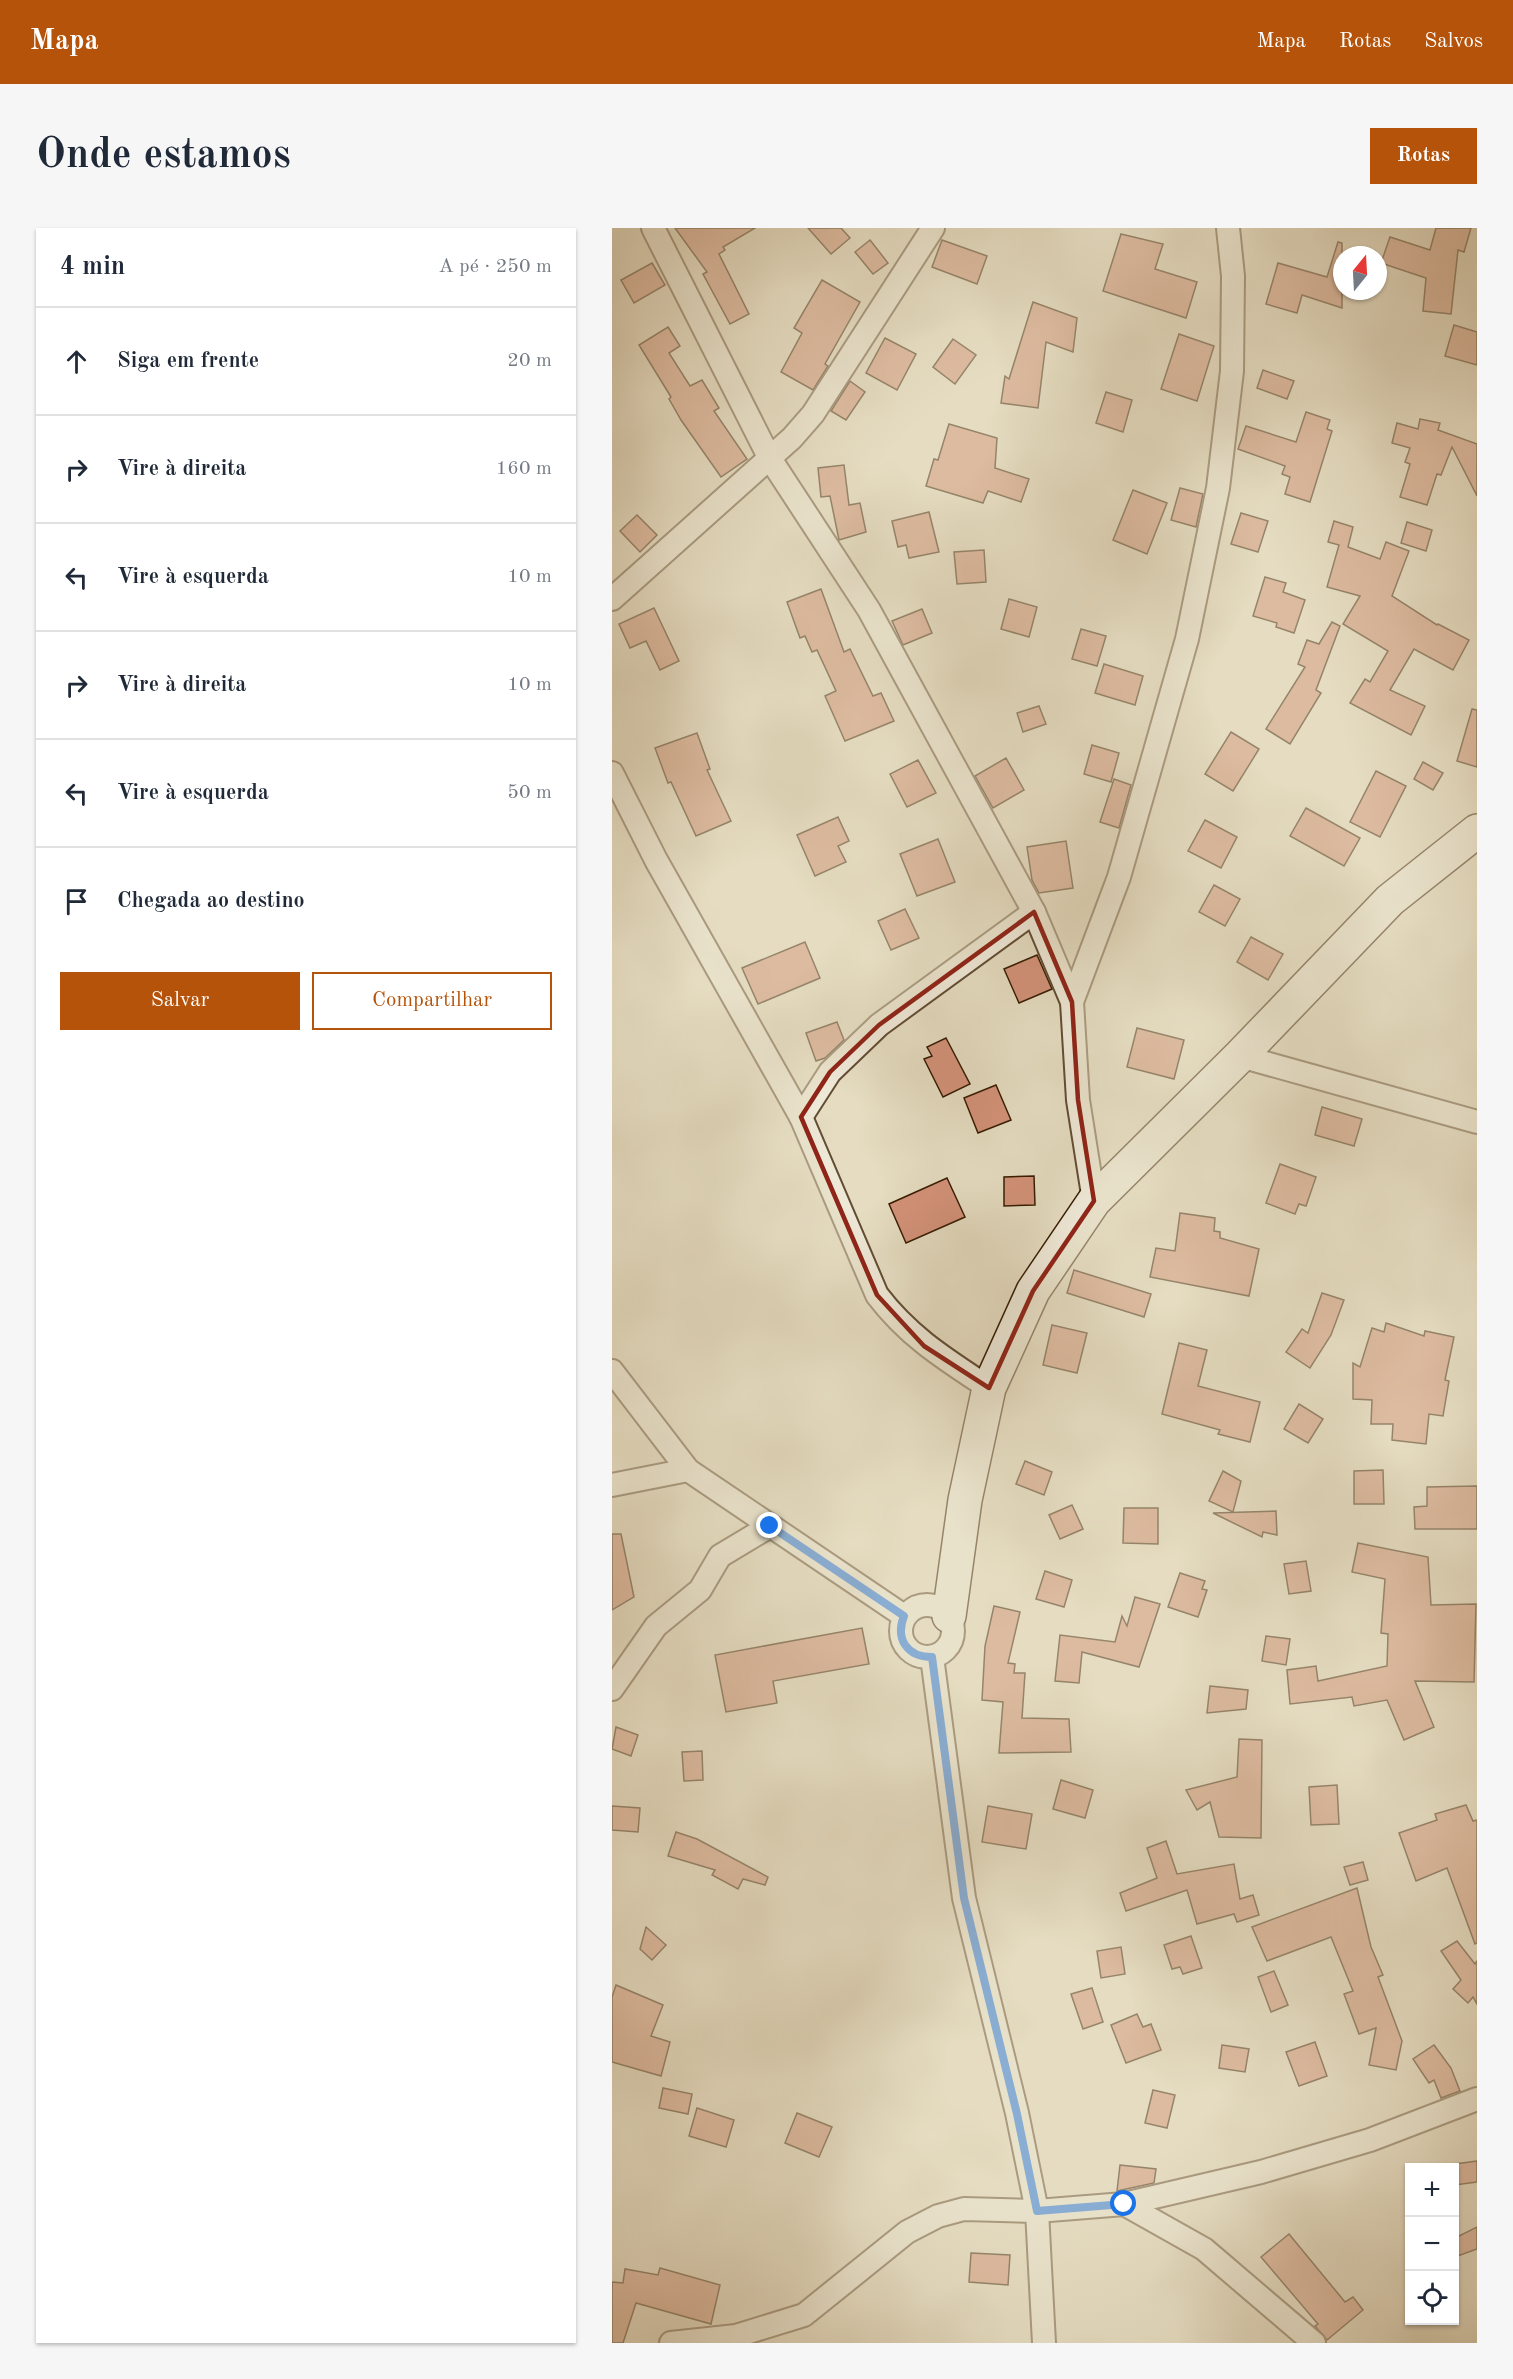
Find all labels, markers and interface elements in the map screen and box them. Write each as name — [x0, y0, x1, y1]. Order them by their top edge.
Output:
text: Mapa — [30, 28, 99, 56]
text: Mapa — [1257, 31, 1306, 52]
text: Rotas — [1339, 31, 1391, 52]
text: Salvos — [1424, 31, 1483, 52]
button: Rotas — [1370, 128, 1477, 184]
text: Onde estamos — [36, 135, 291, 177]
north arrow — [1333, 246, 1387, 300]
text: 4 min — [60, 254, 125, 280]
text: A pé · 250 m — [438, 257, 552, 277]
icon: ahead — [60, 345, 93, 378]
text: Siga em frente — [117, 350, 259, 372]
text: 20 m — [507, 351, 552, 371]
icon: right — [60, 453, 93, 486]
text: Vire à direita — [117, 458, 247, 480]
text: 160 m — [496, 459, 552, 479]
icon: left — [60, 561, 93, 594]
text: Vire à esquerda — [117, 566, 269, 588]
text: 10 m — [507, 567, 552, 587]
icon: right — [60, 669, 93, 702]
text: Vire à direita — [117, 674, 247, 696]
text: 10 m — [507, 675, 552, 695]
icon: left — [60, 777, 93, 810]
text: Vire à esquerda — [117, 782, 269, 804]
text: 50 m — [507, 783, 552, 803]
icon: arrive — [60, 885, 93, 918]
text: Chegada ao destino — [117, 890, 305, 912]
button: Salvar — [60, 972, 300, 1030]
button: Compartilhar — [312, 972, 552, 1030]
route end — [756, 1512, 782, 1538]
map controls — [1405, 2163, 1459, 2325]
button: + — [1405, 2163, 1459, 2217]
route start — [1110, 2190, 1136, 2216]
button: − — [1405, 2217, 1459, 2271]
button: locate — [1405, 2271, 1459, 2325]

